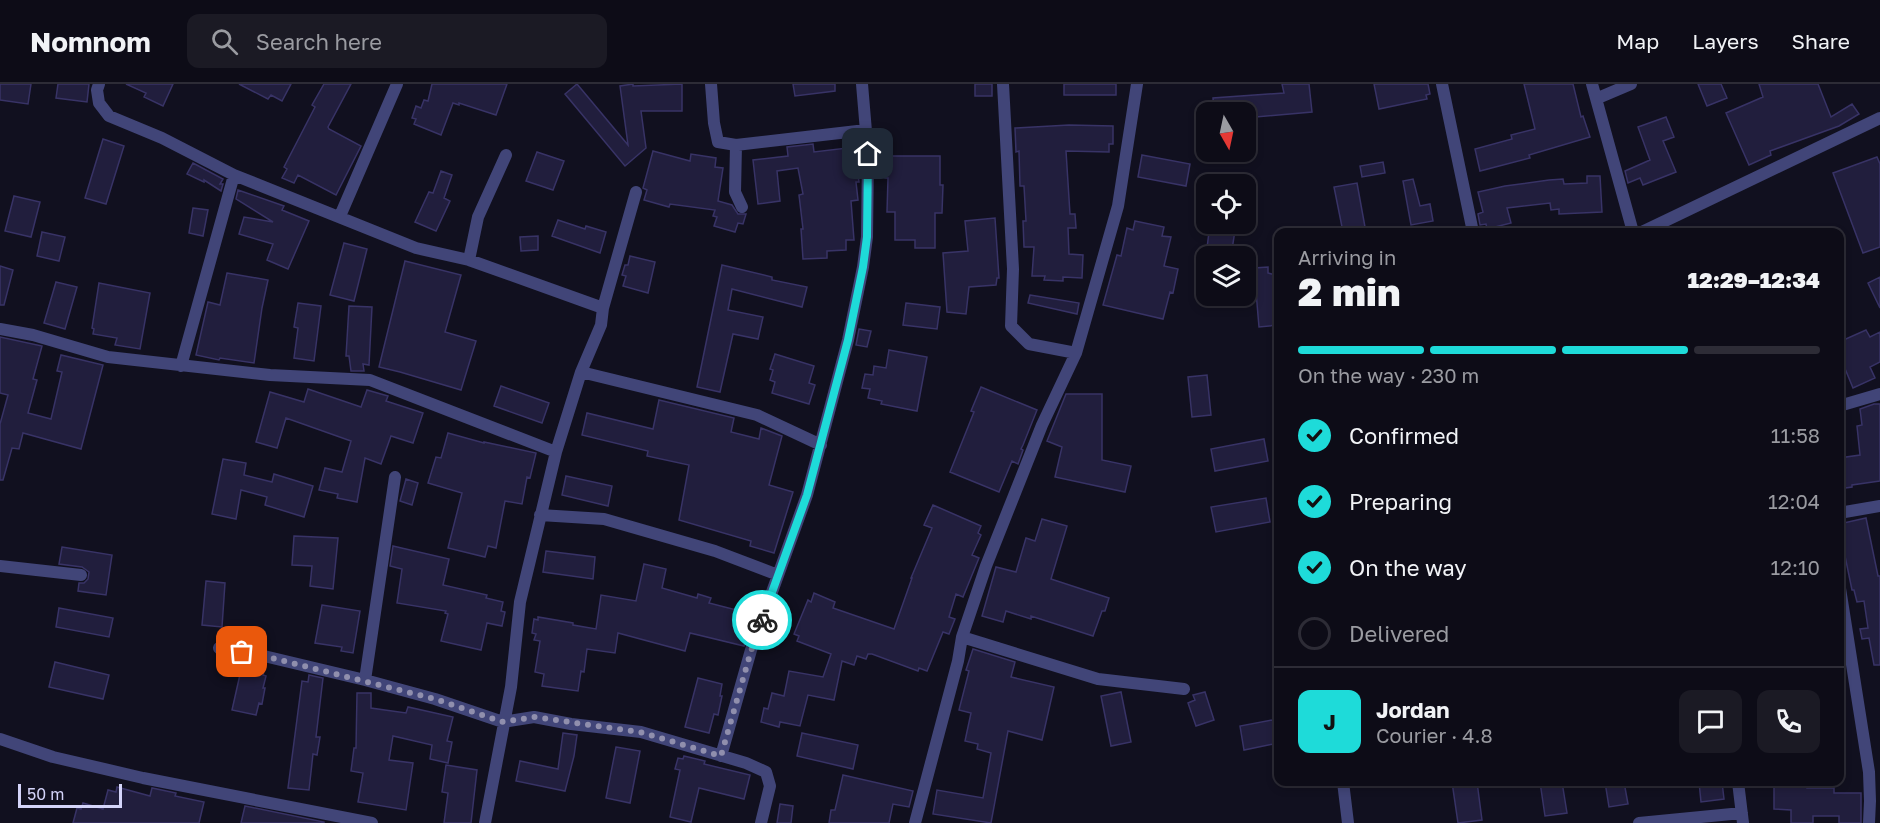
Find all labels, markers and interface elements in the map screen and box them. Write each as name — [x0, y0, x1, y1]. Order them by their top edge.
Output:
search box — [187, 14, 607, 68]
text: Nomnom — [30, 25, 151, 58]
icon: search — [208, 25, 241, 58]
text: Search here — [256, 28, 382, 55]
text: Map — [1616, 28, 1659, 54]
text: Layers — [1692, 28, 1759, 54]
text: Share — [1792, 28, 1850, 54]
north arrow — [1196, 102, 1256, 162]
map controls — [1196, 102, 1256, 306]
pin — [842, 128, 893, 179]
icon: home — [851, 137, 884, 170]
button: locate — [1196, 174, 1256, 234]
text: Arriving in — [1298, 245, 1396, 269]
button: layers — [1196, 246, 1256, 306]
text: 12:29–12:34 — [1687, 266, 1820, 293]
text: 2 min — [1298, 268, 1401, 315]
text: On the way · 230 m — [1298, 363, 1479, 387]
icon: check — [1298, 419, 1331, 452]
text: Confirmed — [1349, 422, 1459, 449]
text: 11:58 — [1771, 423, 1820, 447]
icon: check — [1298, 485, 1331, 518]
text: Preparing — [1349, 488, 1452, 515]
text: 12:04 — [1768, 489, 1820, 513]
icon: check — [1298, 551, 1331, 584]
text: On the way — [1349, 554, 1467, 581]
text: 12:10 — [1771, 555, 1820, 579]
courier — [732, 590, 792, 650]
icon: bike — [746, 604, 779, 637]
text: Delivered — [1349, 620, 1449, 647]
pin — [216, 626, 267, 677]
icon: bag — [225, 635, 258, 668]
button: chat — [1679, 690, 1742, 753]
button: phone — [1757, 690, 1820, 753]
text: Jordan — [1376, 696, 1450, 723]
text: J — [1323, 708, 1336, 735]
text: Courier · 4.8 — [1376, 723, 1493, 747]
scale bar — [18, 781, 122, 808]
text: 50 m — [27, 784, 64, 804]

